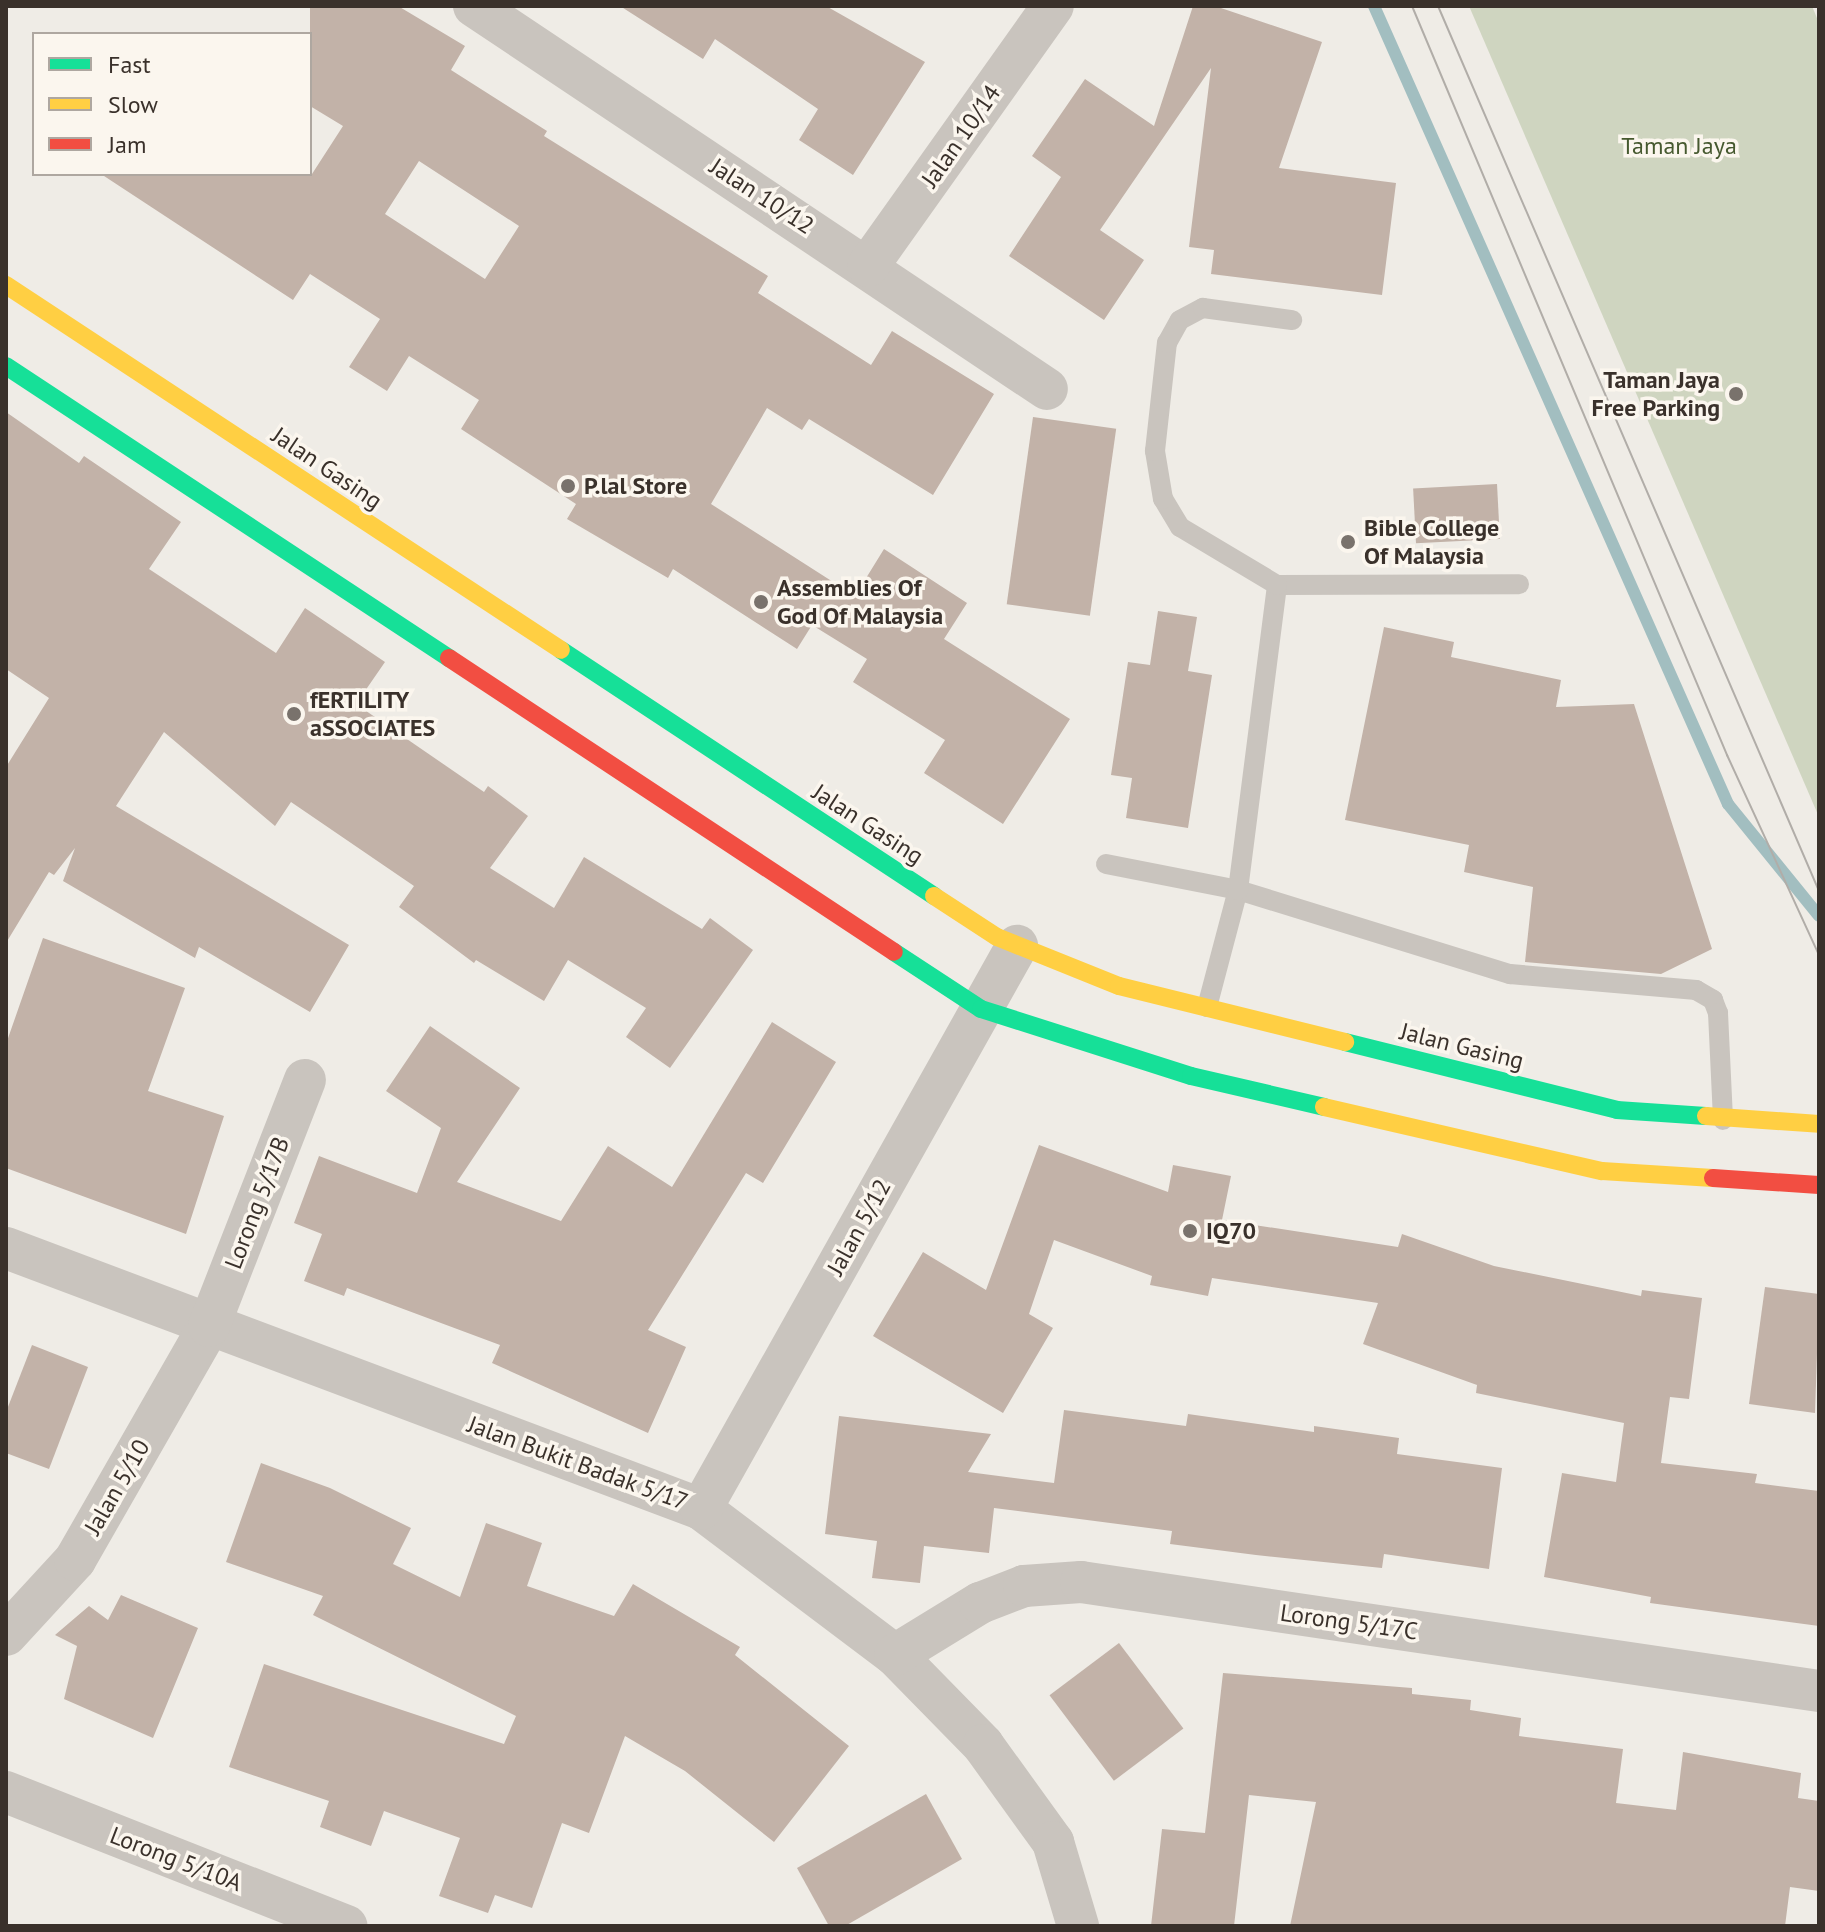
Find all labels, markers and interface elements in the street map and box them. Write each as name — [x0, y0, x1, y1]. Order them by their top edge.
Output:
legend — [32, 32, 312, 176]
text: Fast — [108, 49, 151, 80]
street label: Jalan 10/14 — [915, 79, 1007, 193]
text: Slow — [108, 89, 158, 120]
text: Jam — [108, 129, 146, 160]
park label: Taman Jaya — [1621, 132, 1737, 160]
street label: Jalan 10/12 — [705, 152, 819, 240]
place label: Taman Jaya Free Parking — [1592, 366, 1720, 422]
marker: Taman Jaya Free Parking — [1727, 385, 1745, 403]
street label: Jalan Gasing — [267, 421, 387, 515]
place label: P.lal Store — [584, 472, 687, 500]
marker: P.lal Store — [559, 477, 577, 495]
place label: Bible College Of Malaysia — [1364, 514, 1500, 570]
marker: Bible College Of Malaysia — [1339, 533, 1357, 551]
place label: Assemblies Of God Of Malaysia — [777, 574, 943, 630]
marker: Assemblies Of God Of Malaysia — [752, 593, 770, 611]
place label: fERTILITY aSSOCIATES — [310, 686, 435, 742]
marker: fERTILITY aSSOCIATES — [285, 705, 303, 723]
street label: Jalan Gasing — [807, 777, 929, 871]
street label: Jalan Gasing — [1397, 1017, 1527, 1075]
street label: Lorong 5/17B — [219, 1133, 295, 1273]
street label: Jalan 5/12 — [821, 1174, 897, 1280]
place label: IQ70 — [1206, 1217, 1256, 1245]
marker: IQ70 — [1181, 1222, 1199, 1240]
street label: Jalan Bukit Badak 5/17 — [464, 1410, 692, 1516]
street label: Jalan 5/10 — [78, 1434, 156, 1540]
street label: Lorong 5/17C — [1278, 1598, 1420, 1646]
street label: Lorong 5/10A — [106, 1821, 246, 1897]

